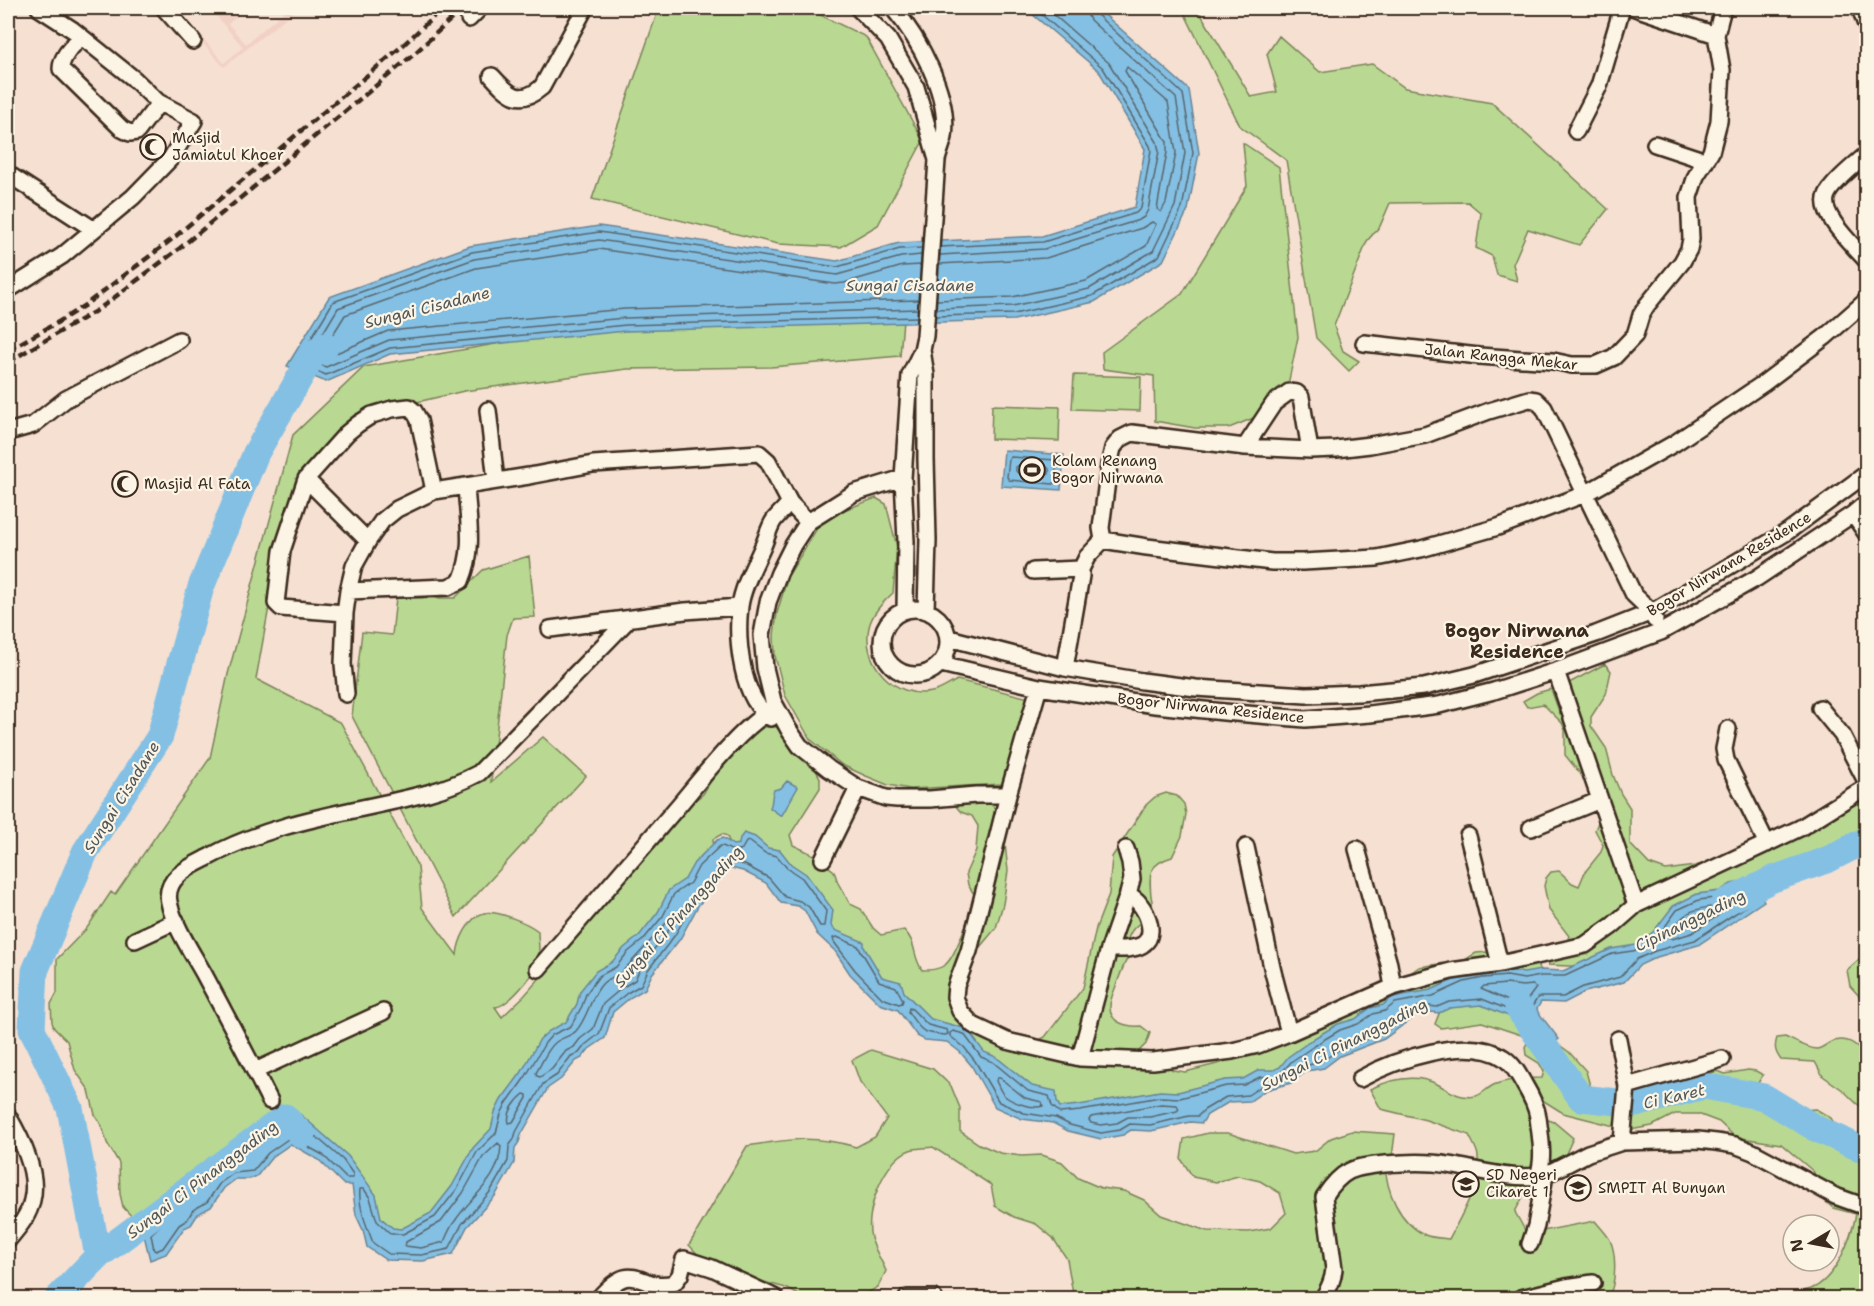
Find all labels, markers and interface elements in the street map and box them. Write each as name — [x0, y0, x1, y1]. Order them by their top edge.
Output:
place label: Masjid Jamiatul Khoer — [172, 128, 284, 165]
mosque icon: Masjid Jamiatul Khoer — [138, 132, 168, 162]
water label: Sungai Cisadane — [846, 275, 974, 296]
water label: Sungai Cisadane — [362, 282, 492, 333]
street label: Jalan Rangga Mekar — [1423, 339, 1579, 375]
place label: Kolam Renang Bogor Nirwana — [1052, 451, 1164, 488]
sports icon: Kolam Renang Bogor Nirwana — [1017, 455, 1047, 485]
mosque icon: Masjid Al Fata — [110, 469, 140, 499]
place label: Masjid Al Fata — [144, 474, 251, 494]
street label: Bogor Nirwana Residence — [1643, 507, 1815, 621]
district label: Bogor Nirwana Residence — [1445, 619, 1590, 664]
street label: Bogor Nirwana Residence — [1116, 688, 1306, 728]
water label: Sungai Cisadane — [79, 737, 164, 857]
water label: Sungai Ci Pinanggading — [609, 841, 748, 992]
water label: Cipinanggading — [1631, 885, 1749, 956]
water label: Sungai Ci Pinanggading — [1257, 993, 1431, 1096]
water label: Ci Karet — [1641, 1079, 1707, 1114]
water label: Sungai Ci Pinanggading — [122, 1116, 282, 1243]
place label: SD Negeri Cikaret 1 — [1486, 1165, 1557, 1202]
school or university icon: SD Negeri Cikaret 1 — [1451, 1169, 1481, 1199]
school or university icon: SMPIT Al Bunyan — [1563, 1173, 1593, 1203]
place label: SMPIT Al Bunyan — [1598, 1178, 1726, 1198]
north arrow — [1781, 1213, 1841, 1273]
text: N — [1785, 1237, 1808, 1254]

